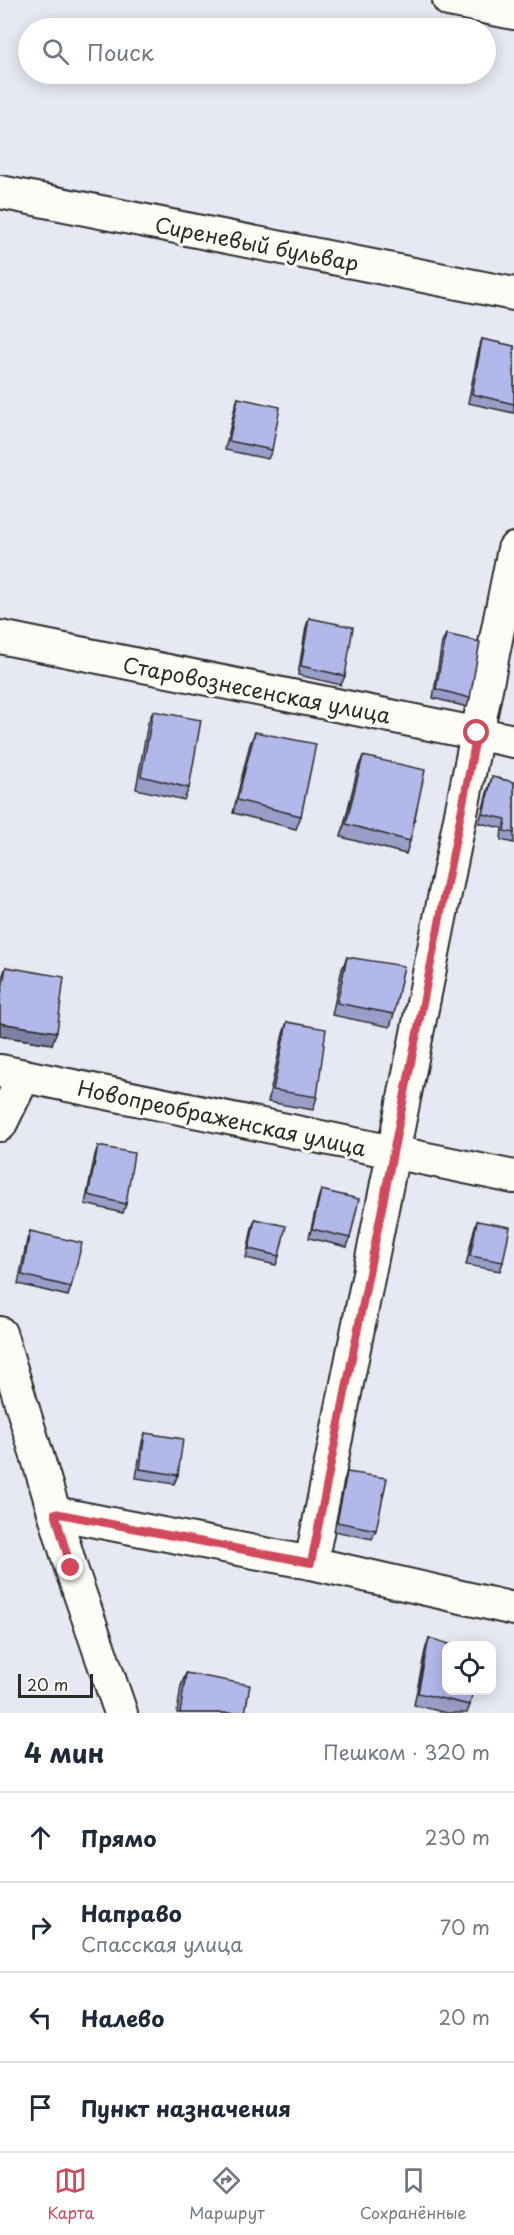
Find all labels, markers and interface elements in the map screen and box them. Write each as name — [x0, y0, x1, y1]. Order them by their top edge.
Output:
search box — [18, 18, 496, 84]
icon: search — [39, 35, 72, 68]
text: Поиск — [87, 35, 154, 68]
street label: Сиреневый бульвар — [152, 208, 362, 278]
street label: Старовознесенская улица — [120, 647, 394, 731]
route start — [463, 719, 489, 745]
street label: Новопреображенская улица — [75, 1071, 370, 1163]
route end — [57, 1554, 83, 1580]
map controls — [442, 1641, 496, 1695]
button: locate — [442, 1641, 496, 1695]
scale bar — [18, 1671, 93, 1698]
text: 20 m — [27, 1672, 68, 1696]
text: 4 мин — [24, 1733, 105, 1772]
text: Пешком · 320 m — [323, 1737, 490, 1767]
icon: ahead — [24, 1821, 57, 1854]
text: Прямо — [81, 1821, 156, 1854]
text: 230 m — [425, 1822, 490, 1852]
text: Направо — [81, 1896, 182, 1929]
icon: right — [24, 1911, 57, 1944]
text: 70 m — [440, 1912, 490, 1942]
text: Спасская улица — [81, 1929, 243, 1959]
icon: left — [24, 2001, 57, 2034]
text: Налево — [81, 2001, 164, 2034]
text: 20 m — [438, 2002, 490, 2032]
icon: arrive — [24, 2091, 57, 2124]
text: Пункт назначения — [81, 2091, 291, 2124]
tab: Карта — [47, 2164, 94, 2224]
tab: Маршрут — [189, 2164, 265, 2224]
tab: Сохранённые — [360, 2164, 467, 2224]

